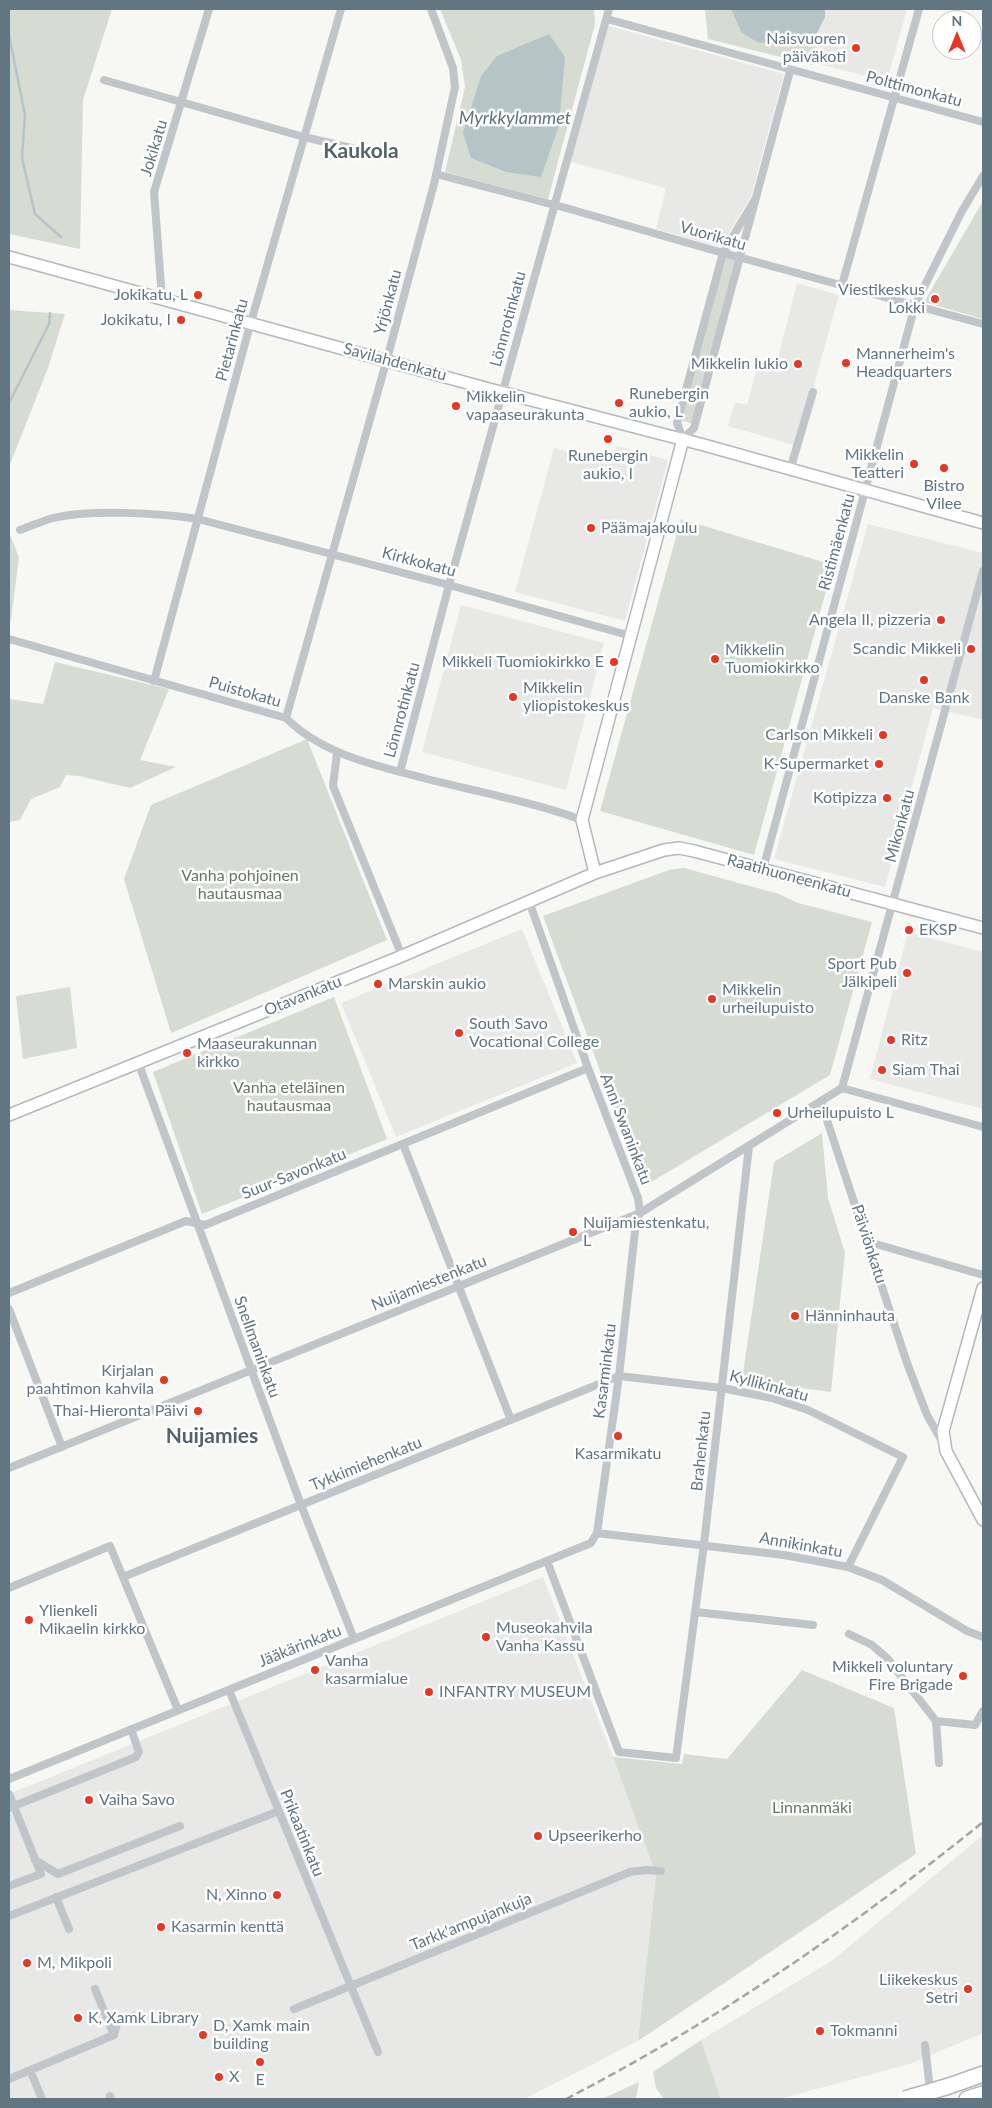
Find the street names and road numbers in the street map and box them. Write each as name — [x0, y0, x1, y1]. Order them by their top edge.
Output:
street label: Polttimonkatu — [864, 67, 964, 111]
street label: Jokikatu — [136, 117, 172, 179]
street label: Vuorikatu — [678, 217, 748, 255]
street label: Yrjönkatu — [370, 267, 406, 337]
street label: Lönnrotinkatu — [486, 269, 530, 369]
street label: Pietarinkatu — [212, 297, 252, 383]
street label: Savilahdenkatu — [341, 339, 449, 385]
street label: Ristimäenkatu — [815, 491, 859, 593]
street label: Kirkkokatu — [380, 543, 458, 581]
street label: Lönnrotinkatu — [380, 660, 424, 760]
street label: Puistokatu — [206, 672, 284, 712]
street label: Mikonkatu — [881, 787, 919, 865]
street label: Raatihuoneenkatu — [725, 850, 853, 902]
street label: Otavankatu — [261, 972, 345, 1020]
street label: Anni Swaninkatu — [596, 1071, 656, 1187]
street label: Suur-Savonkatu — [239, 1144, 349, 1204]
street label: Päiviönkatu — [847, 1202, 891, 1286]
street label: Nuijamiestenkatu — [369, 1251, 489, 1315]
street label: Snellmaninkatu — [230, 1294, 284, 1400]
street label: Kasarminkatu — [590, 1322, 620, 1420]
street label: Kyllikinkatu — [727, 1366, 811, 1406]
street label: Brahenkatu — [687, 1410, 715, 1492]
street label: Tykkimiehenkatu — [307, 1433, 425, 1495]
street label: Annikinkatu — [758, 1528, 844, 1562]
street label: Jääkärinkatu — [256, 1621, 344, 1671]
street label: Prikaatinkatu — [276, 1787, 328, 1879]
street label: Tarkk'ampujankuja — [407, 1889, 535, 1955]

